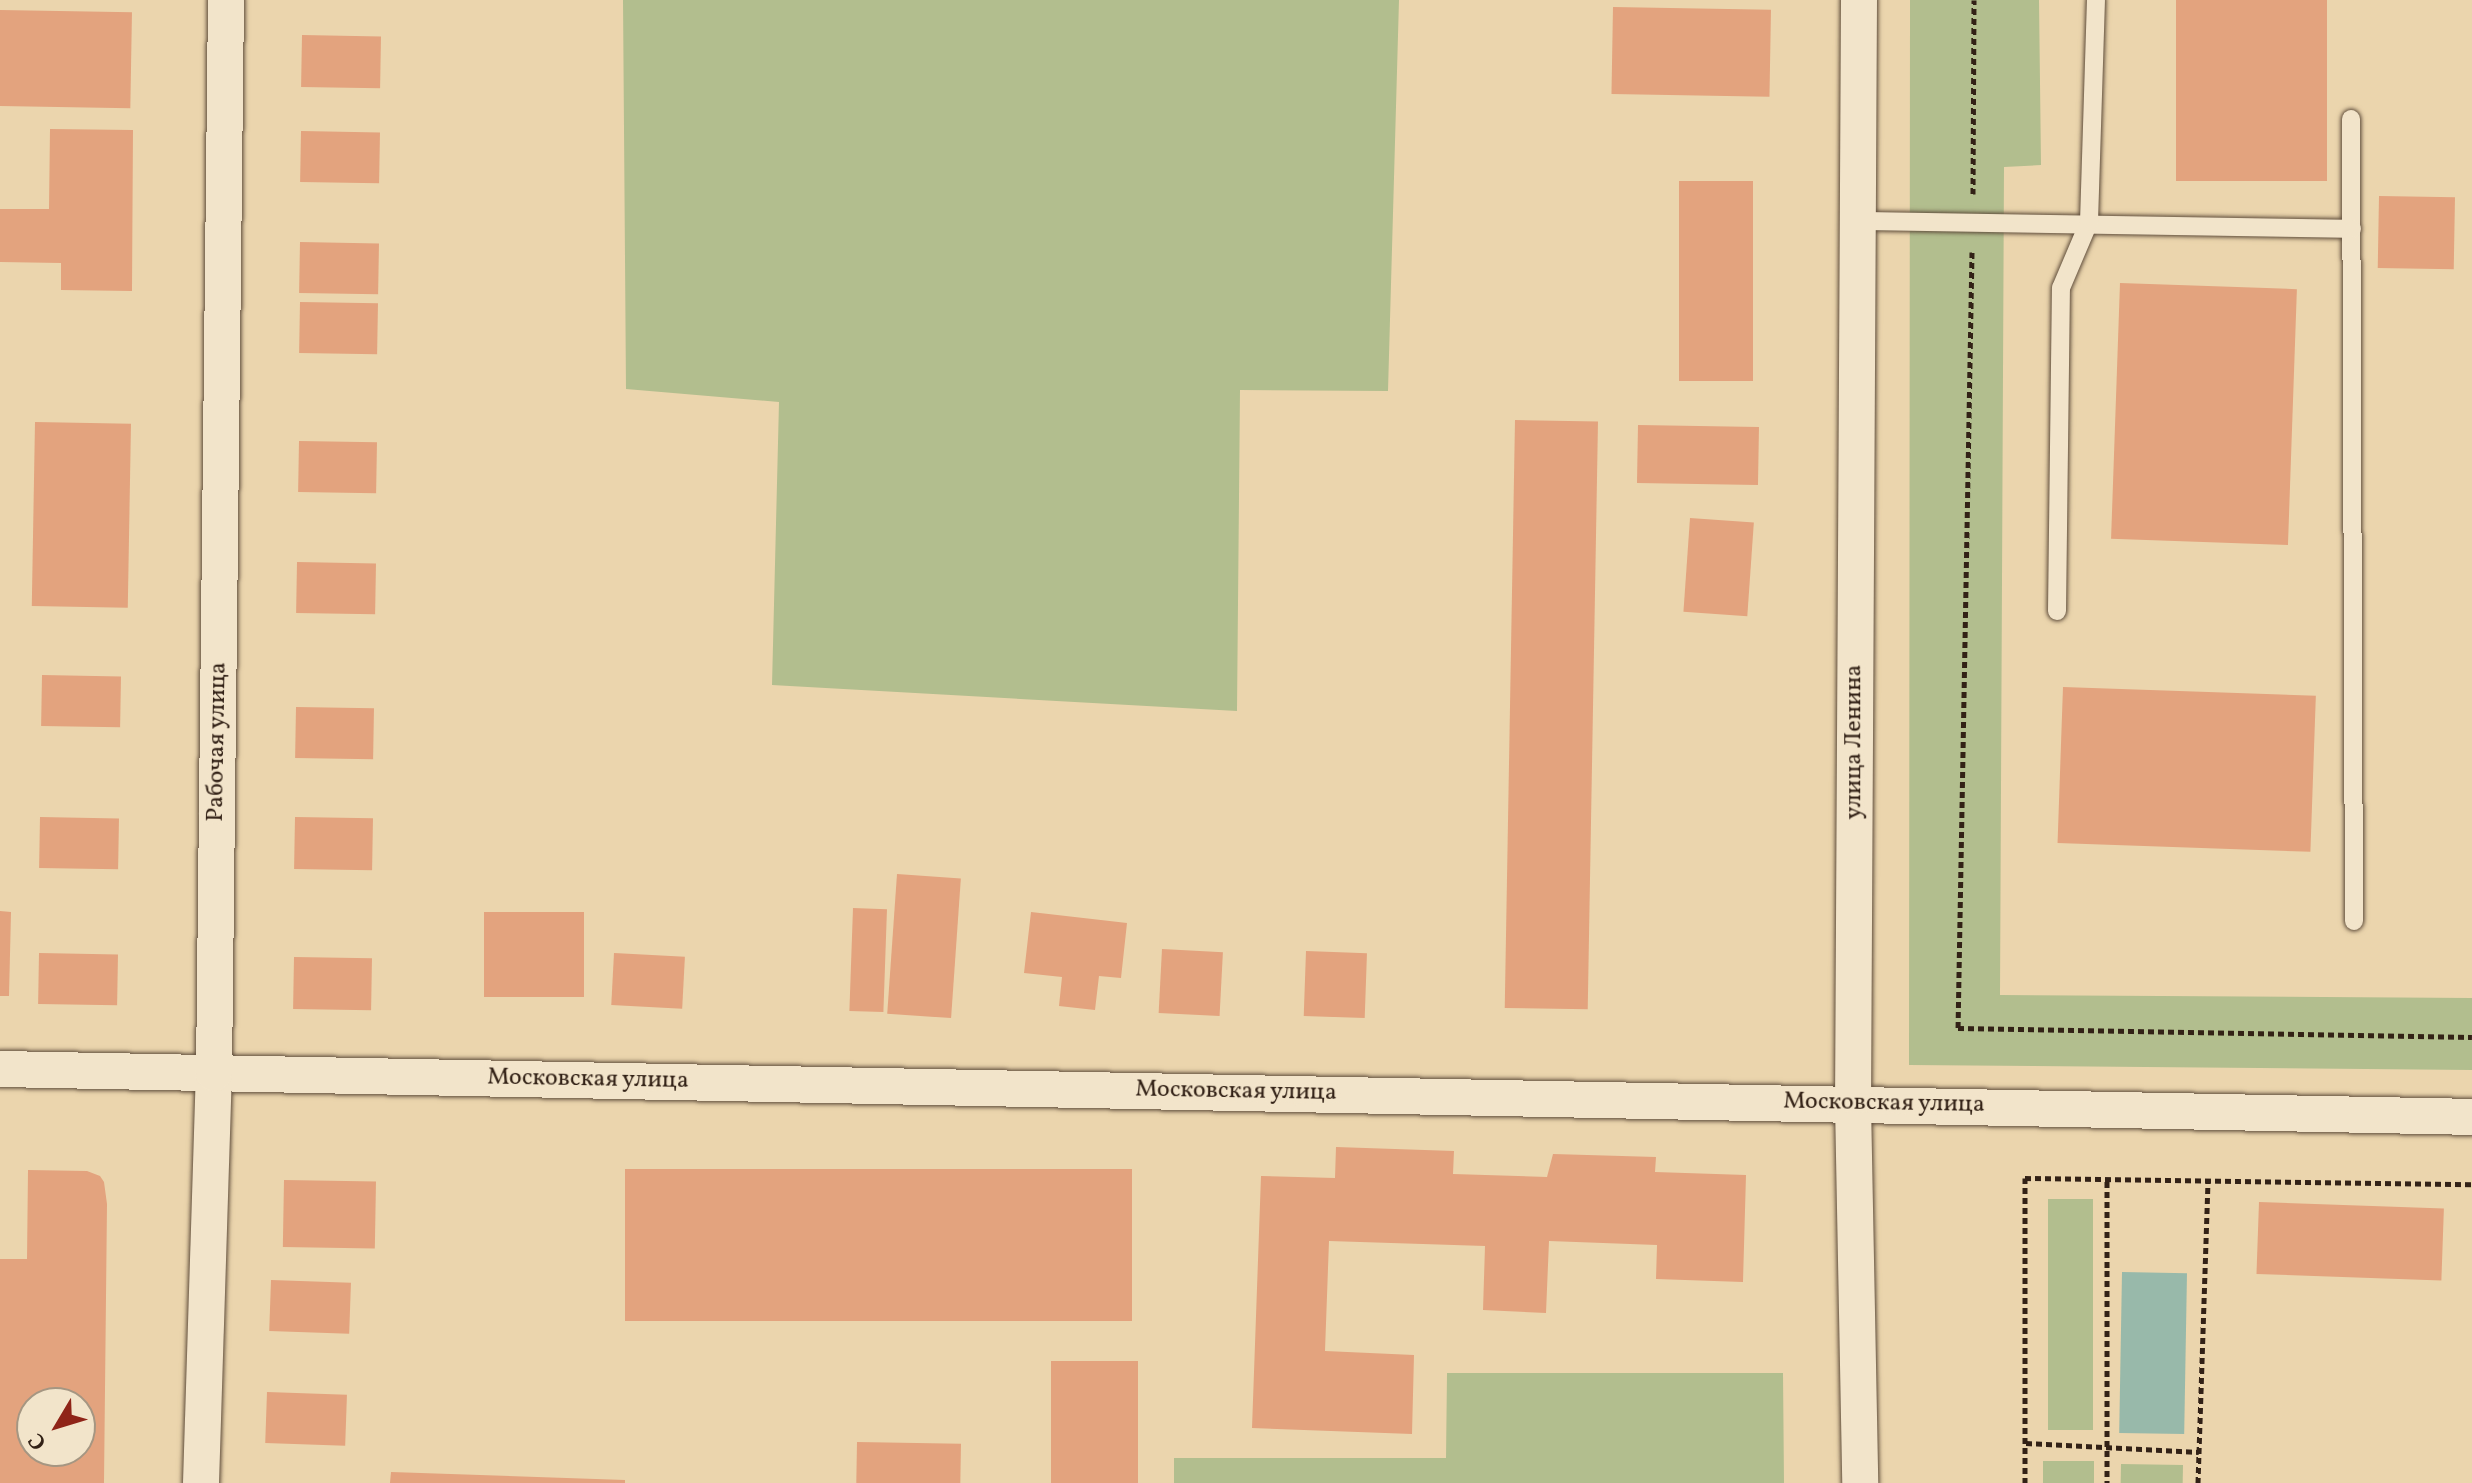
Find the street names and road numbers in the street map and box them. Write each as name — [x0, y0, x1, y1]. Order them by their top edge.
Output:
street label: Рабочая улица — [202, 662, 234, 822]
street label: улица Ленина — [1841, 664, 1869, 820]
street label: Московская улица — [487, 1064, 689, 1096]
street label: Московская улица — [1135, 1076, 1337, 1108]
street label: Московская улица — [1783, 1088, 1985, 1120]

